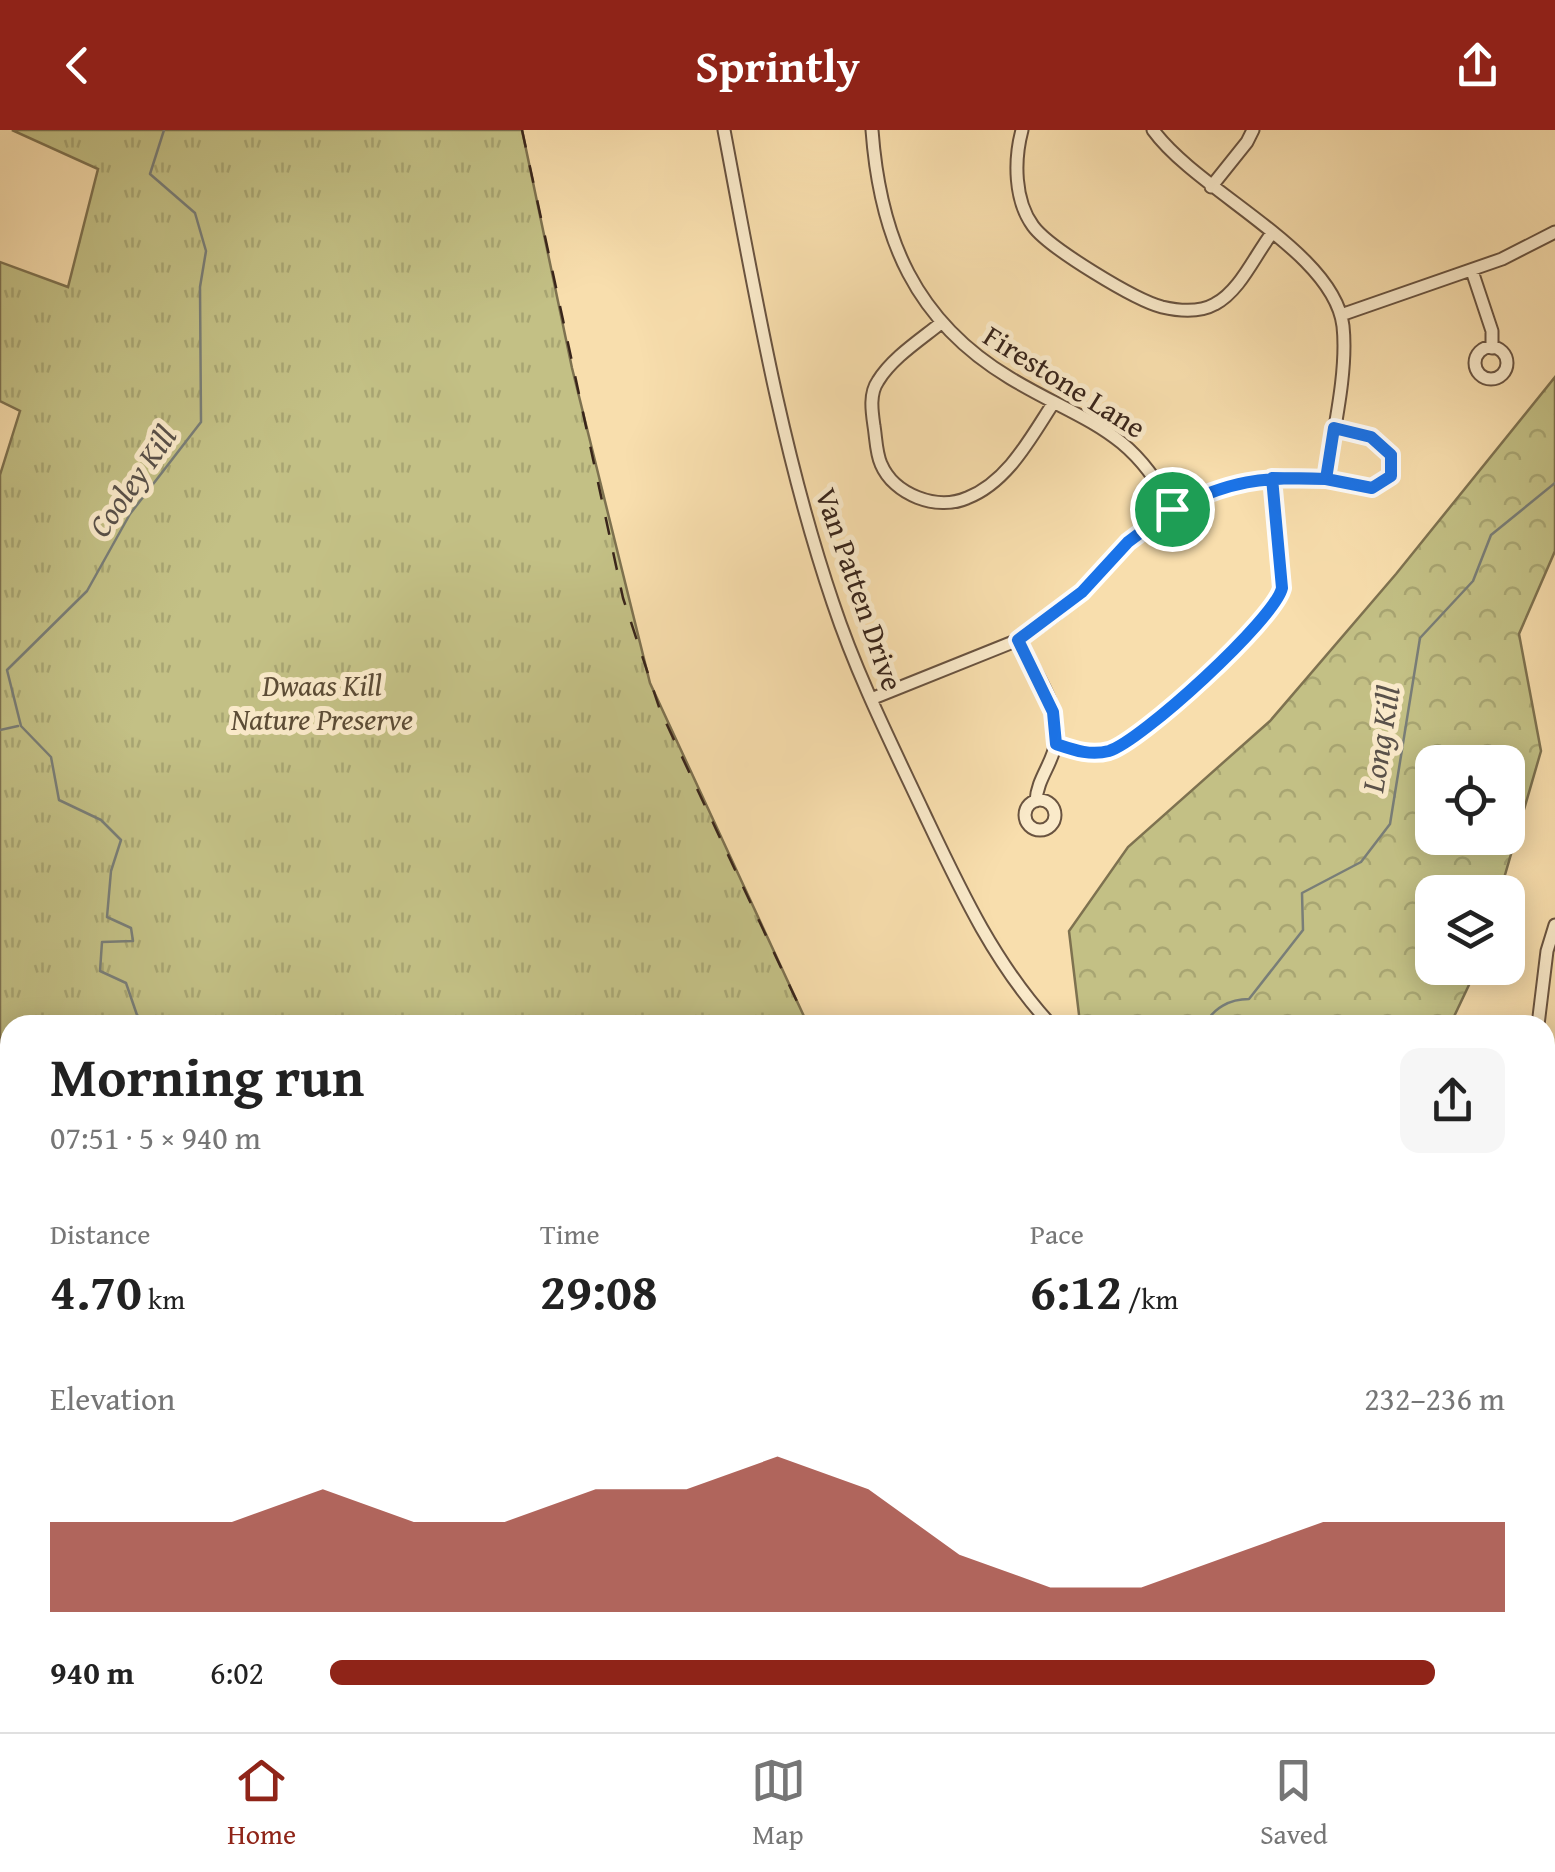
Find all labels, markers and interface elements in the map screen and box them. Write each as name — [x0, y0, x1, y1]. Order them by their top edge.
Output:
text: Sprintly — [695, 33, 860, 98]
icon: back — [50, 38, 105, 93]
icon: share — [1450, 38, 1505, 93]
street label: Firestone Lane — [975, 314, 1155, 448]
water label: Cooley Kill — [76, 415, 188, 546]
pin — [1130, 467, 1215, 552]
street label: Van Patten Drive — [805, 482, 915, 696]
icon: arrive — [1145, 482, 1200, 537]
park label: Dwaas Kill Nature Preserve — [230, 663, 413, 741]
water label: Long Kill — [1348, 682, 1412, 797]
map controls — [1415, 745, 1525, 985]
button: locate — [1415, 745, 1525, 855]
button: layers — [1415, 875, 1525, 985]
text: Morning run — [50, 1036, 364, 1116]
button: share — [1400, 1048, 1505, 1153]
text: 07:51 · 5 × 940 m — [50, 1114, 261, 1161]
text: Distance — [50, 1213, 150, 1254]
text: Time — [540, 1213, 600, 1254]
text: Pace — [1030, 1213, 1084, 1254]
text: 4.70 — [50, 1254, 142, 1327]
text: 29:08 — [540, 1254, 658, 1327]
text: 6:12 — [1030, 1254, 1122, 1327]
text: km — [142, 1278, 185, 1319]
text: /km — [1122, 1278, 1178, 1319]
text: Elevation — [50, 1375, 175, 1422]
text: 232–236 m — [1364, 1375, 1505, 1422]
text: 940 m — [50, 1649, 134, 1696]
text: 6:02 — [210, 1649, 264, 1696]
tab: Home — [227, 1753, 296, 1854]
tab: Map — [751, 1753, 806, 1854]
tab: Saved — [1260, 1753, 1328, 1854]

